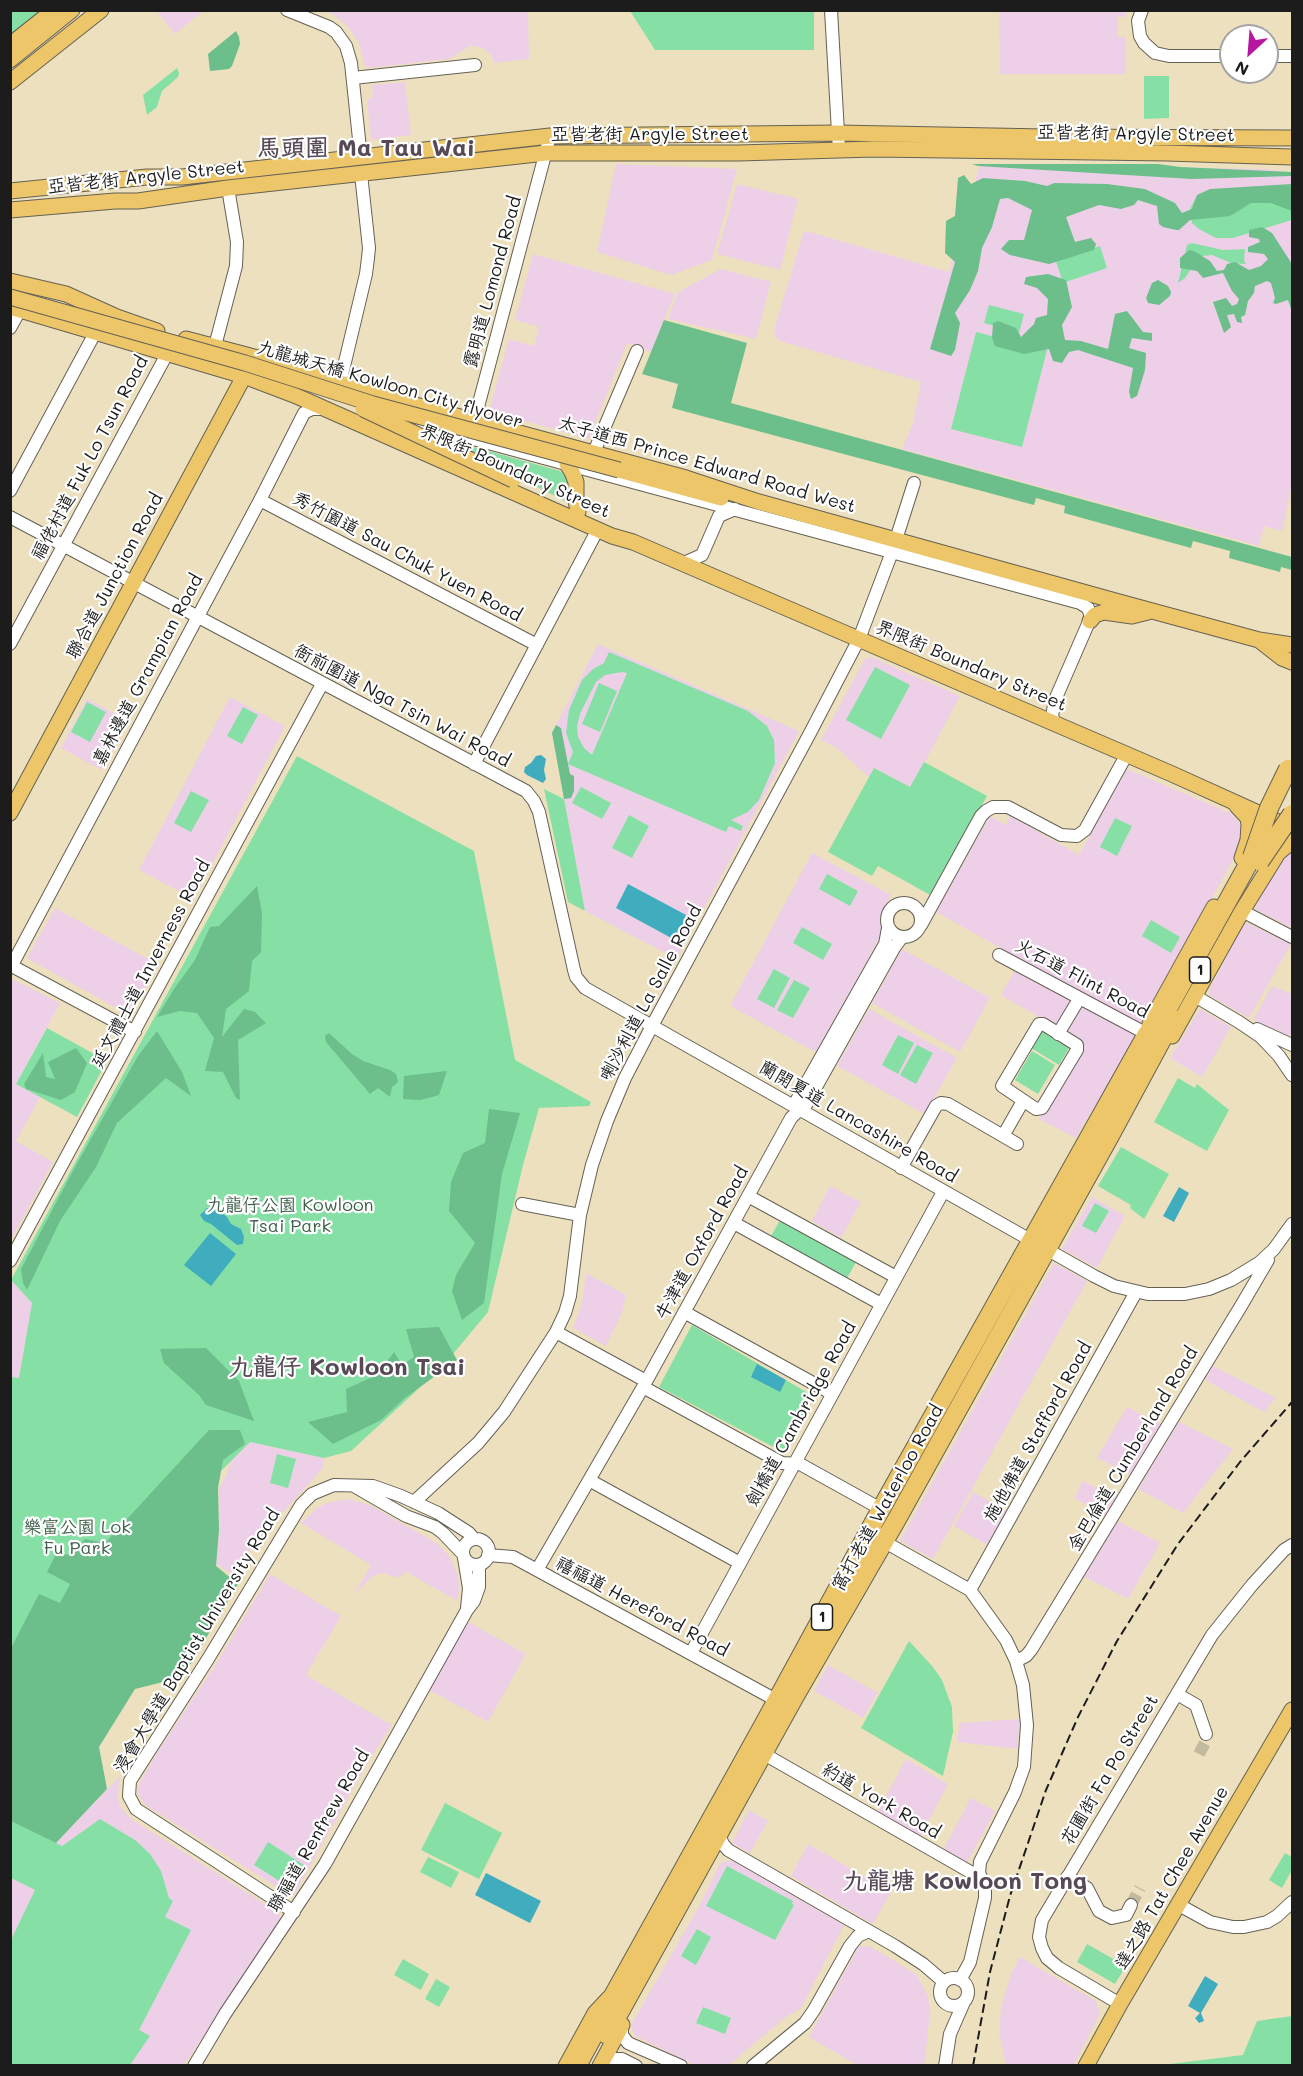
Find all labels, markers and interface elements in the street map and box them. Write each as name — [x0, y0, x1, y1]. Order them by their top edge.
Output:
north arrow — [1219, 24, 1279, 84]
text: N — [1232, 57, 1252, 81]
street label: 亞皆老街 Argyle Street — [1037, 121, 1235, 147]
street label: 亞皆老街 Argyle Street — [551, 123, 749, 145]
district label: 馬頭圍 Ma Tau Wai — [257, 135, 475, 163]
street label: 亞皆老街 Argyle Street — [47, 156, 245, 198]
street label: 露明道 Lomond Road — [460, 194, 526, 370]
street label: 九龍城天橋 Kowloon City flyover — [255, 337, 525, 433]
street label: 福佬村道 Fuk Lo Tsun Road — [27, 352, 153, 564]
street label: 太子道西 Prince Edward Road West — [556, 412, 858, 518]
street label: 界限街 Boundary Street — [417, 419, 613, 523]
street label: 秀竹園道 Sau Chuk Yuen Road — [289, 487, 525, 627]
street label: 聯合道 Junction Road — [62, 489, 168, 663]
street label: 嘉林邊道 Grampian Road — [88, 570, 208, 770]
street label: 界限街 Boundary Street — [872, 616, 1070, 716]
street label: 衙前圍道 Nga Tsin Wai Road — [290, 640, 514, 772]
street label: 延文禮士道 Inverness Road — [87, 856, 215, 1072]
street label: 喇沙利道 La Salle Road — [595, 901, 707, 1085]
street label: 火石道 Flint Road — [1011, 935, 1153, 1023]
road number: 1 — [1190, 957, 1210, 983]
street label: 蘭開夏道 Lancashire Road — [755, 1056, 961, 1188]
street label: 牛津道 Oxford Road — [651, 1163, 753, 1323]
park label: 九龍仔公園 Kowloon Tsai Park — [206, 1194, 374, 1236]
street label: 劍橋道 Cambridge Road — [741, 1318, 861, 1510]
street label: 施他佛道 Stafford Road — [979, 1338, 1097, 1526]
street label: 金巴倫道 Cumberland Road — [1063, 1343, 1203, 1555]
district label: 九龍仔 Kowloon Tsai — [229, 1354, 465, 1382]
street label: 窩打老道 Waterloo Road — [828, 1401, 948, 1595]
street label: 浸會大學道 Baptist University Road — [109, 1505, 285, 1777]
park label: 樂富公園 Lok Fu Park — [23, 1516, 131, 1558]
street label: 禧福道 Hereford Road — [552, 1552, 732, 1662]
road number: 1 — [812, 1604, 832, 1630]
street label: 花圃街 Fa Po Street — [1057, 1691, 1163, 1849]
street label: 聯福道 Renfrew Road — [264, 1746, 374, 1916]
street label: 約道 York Road — [818, 1758, 944, 1844]
street label: 達之路 Tat Chee Avenue — [1111, 1783, 1233, 1973]
district label: 九龍塘 Kowloon Tong — [843, 1868, 1087, 1896]

